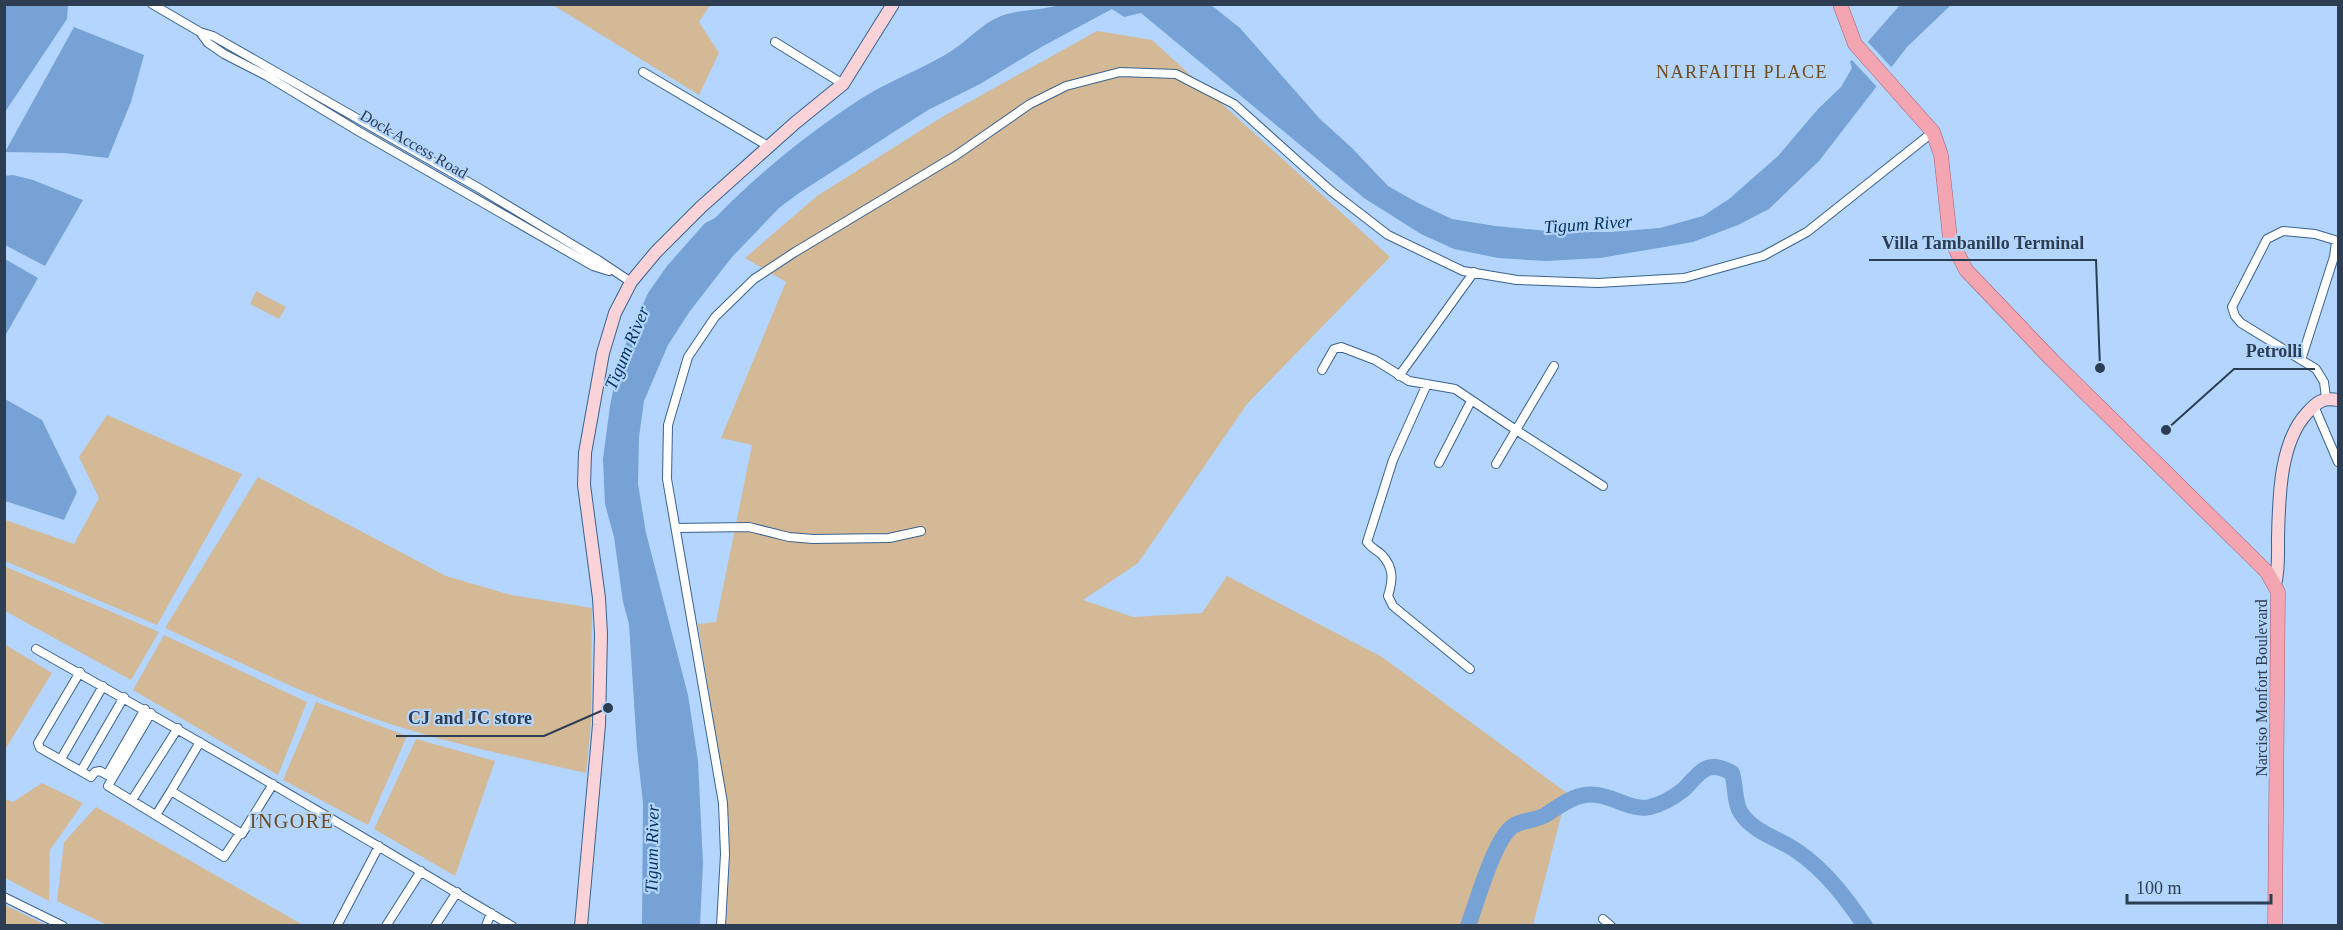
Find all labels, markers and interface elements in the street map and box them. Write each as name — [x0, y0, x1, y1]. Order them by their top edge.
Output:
district label: NARFAITH PLACE — [1656, 62, 1828, 82]
street label: Dock Access Road — [357, 106, 471, 182]
water label: Tigum River — [1543, 211, 1634, 237]
callout: Villa Tambanillo Terminal — [1869, 224, 2096, 260]
text: Villa Tambanillo Terminal — [1882, 233, 2084, 253]
water label: Tigum River — [601, 302, 654, 393]
callout: Petrolli — [2234, 333, 2315, 369]
text: Petrolli — [2246, 341, 2302, 361]
street label: Narciso Monfort Boulevard — [2253, 599, 2270, 777]
callout: CJ and JC store — [396, 700, 544, 736]
text: CJ and JC store — [408, 708, 532, 728]
water label: Tigum River — [641, 804, 663, 893]
district label: INGORE — [250, 810, 334, 832]
scale bar — [2127, 867, 2271, 905]
text: 100 m — [2136, 878, 2182, 898]

